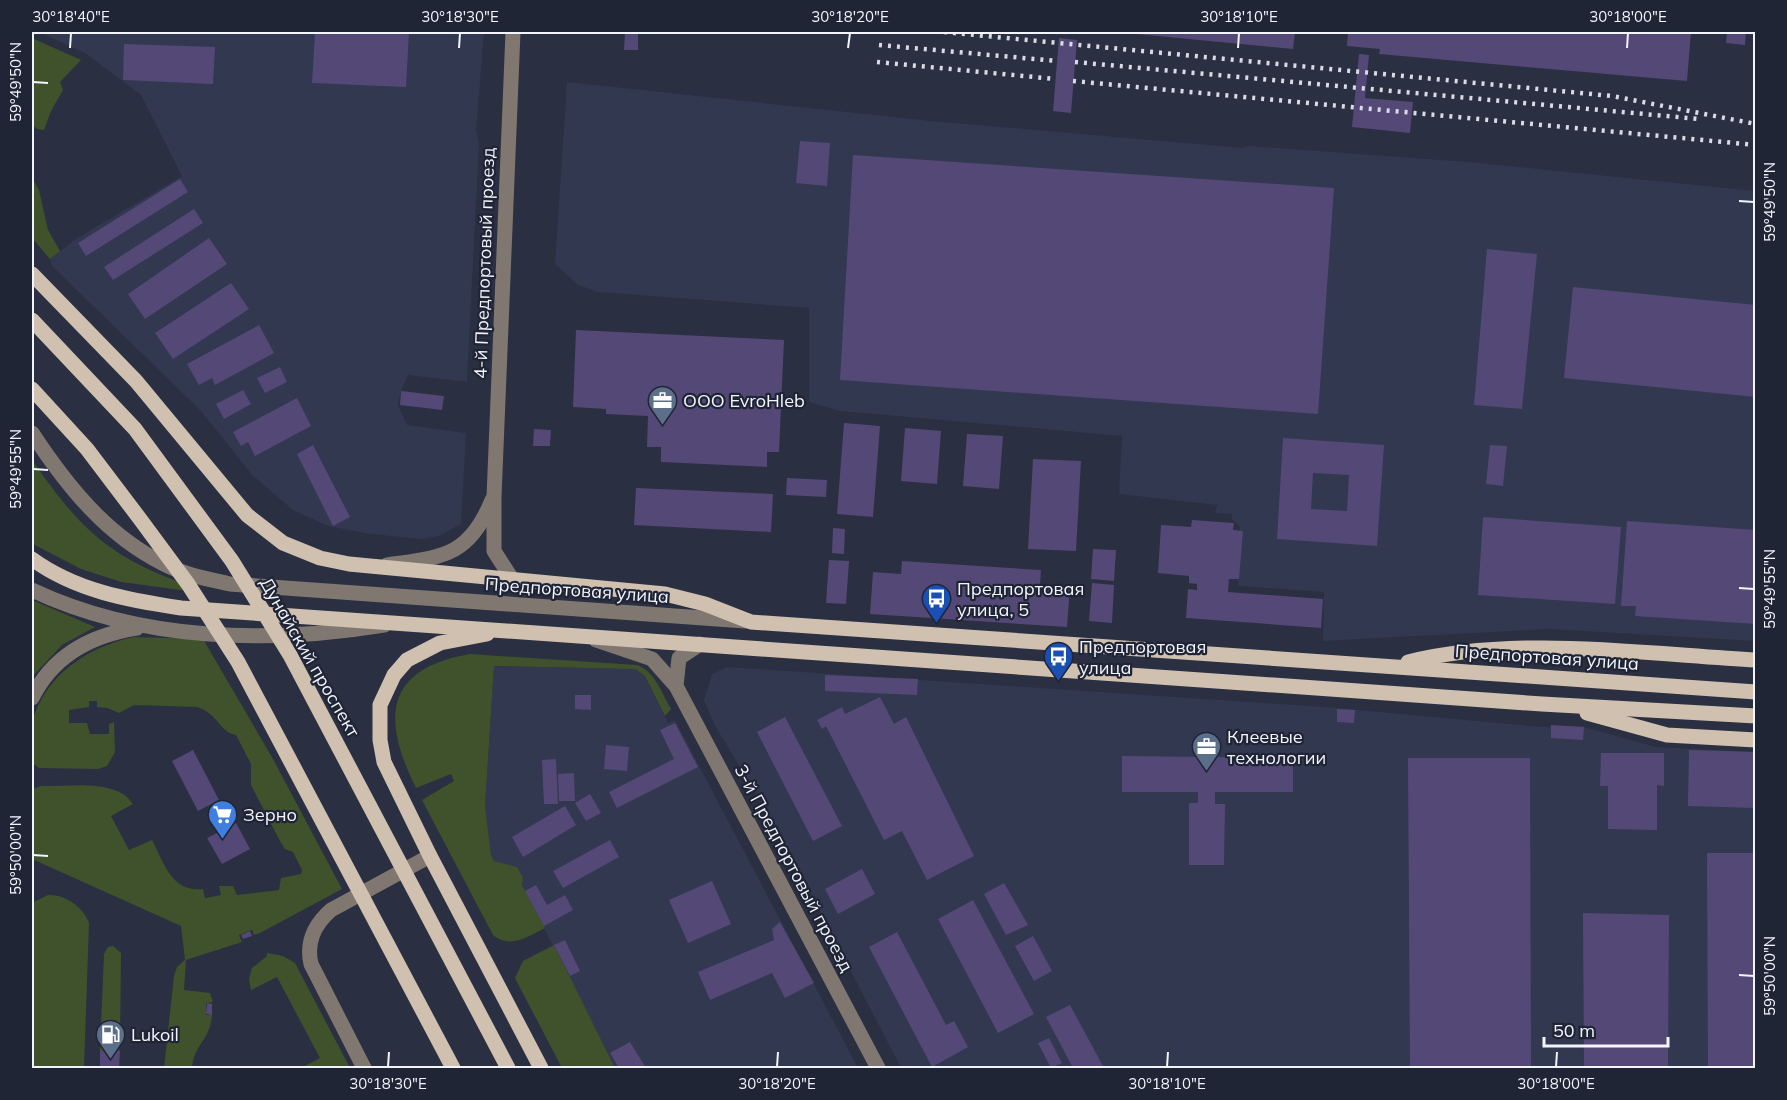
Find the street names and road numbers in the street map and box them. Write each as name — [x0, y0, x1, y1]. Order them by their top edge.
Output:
street label: 4-й Предпортовый проезд — [468, 147, 500, 379]
street label: Предпортовая улица — [484, 572, 670, 608]
street label: Дунайский проспект — [255, 573, 366, 742]
street label: Предпортовая улица — [1454, 639, 1640, 675]
street label: 3-й Предпортовый проезд — [729, 760, 859, 976]

